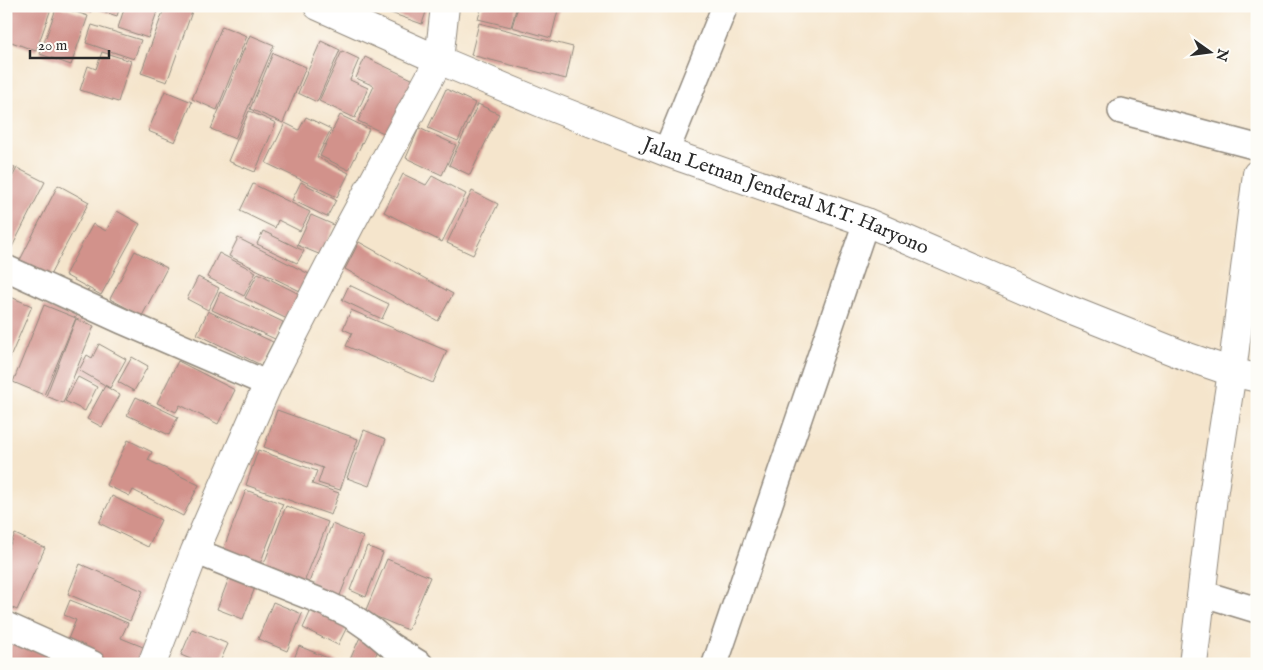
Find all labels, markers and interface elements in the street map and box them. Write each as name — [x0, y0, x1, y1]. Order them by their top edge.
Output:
scale bar — [30, 28, 109, 60]
north arrow — [1186, 28, 1236, 78]
text: 20 m — [38, 36, 68, 55]
text: N — [1211, 46, 1232, 63]
street label: Jalan Letnan Jenderal M.T. Haryono — [637, 131, 933, 260]

